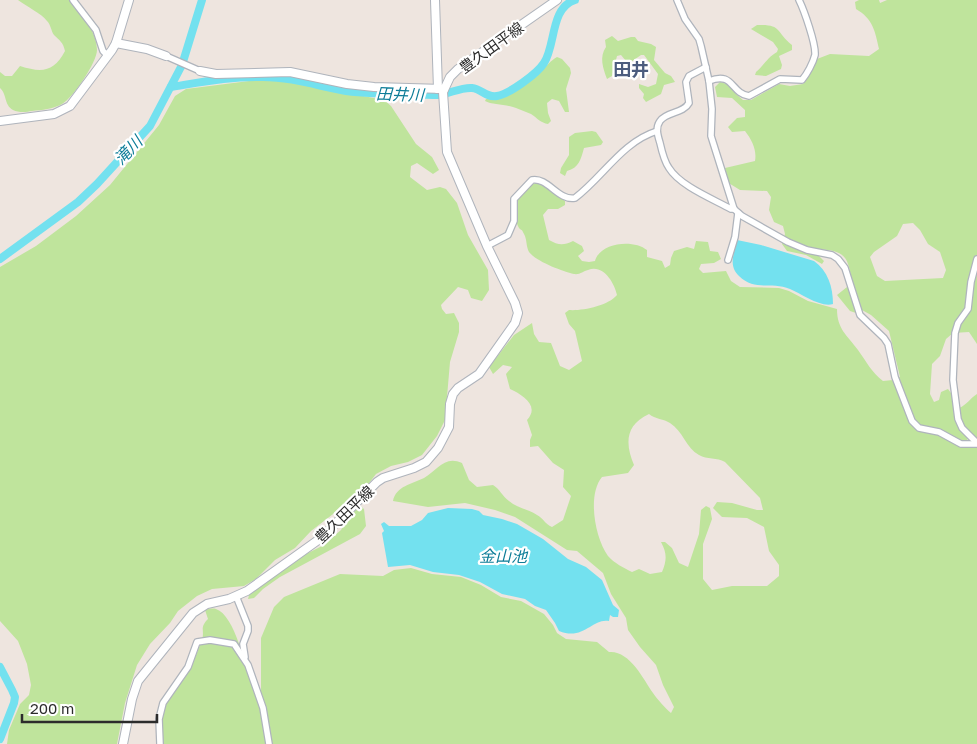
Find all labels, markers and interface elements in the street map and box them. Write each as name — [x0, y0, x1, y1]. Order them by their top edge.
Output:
street label: 豊久田平線 — [455, 18, 527, 76]
district label: 田井 — [613, 58, 649, 80]
water label: 田井川 — [376, 83, 426, 105]
water label: 滝川 — [110, 130, 148, 168]
street label: 豊久田平線 — [311, 481, 377, 547]
water label: 金山池 — [479, 546, 529, 566]
scale bar — [22, 692, 158, 724]
text: 200 m — [30, 699, 74, 717]

